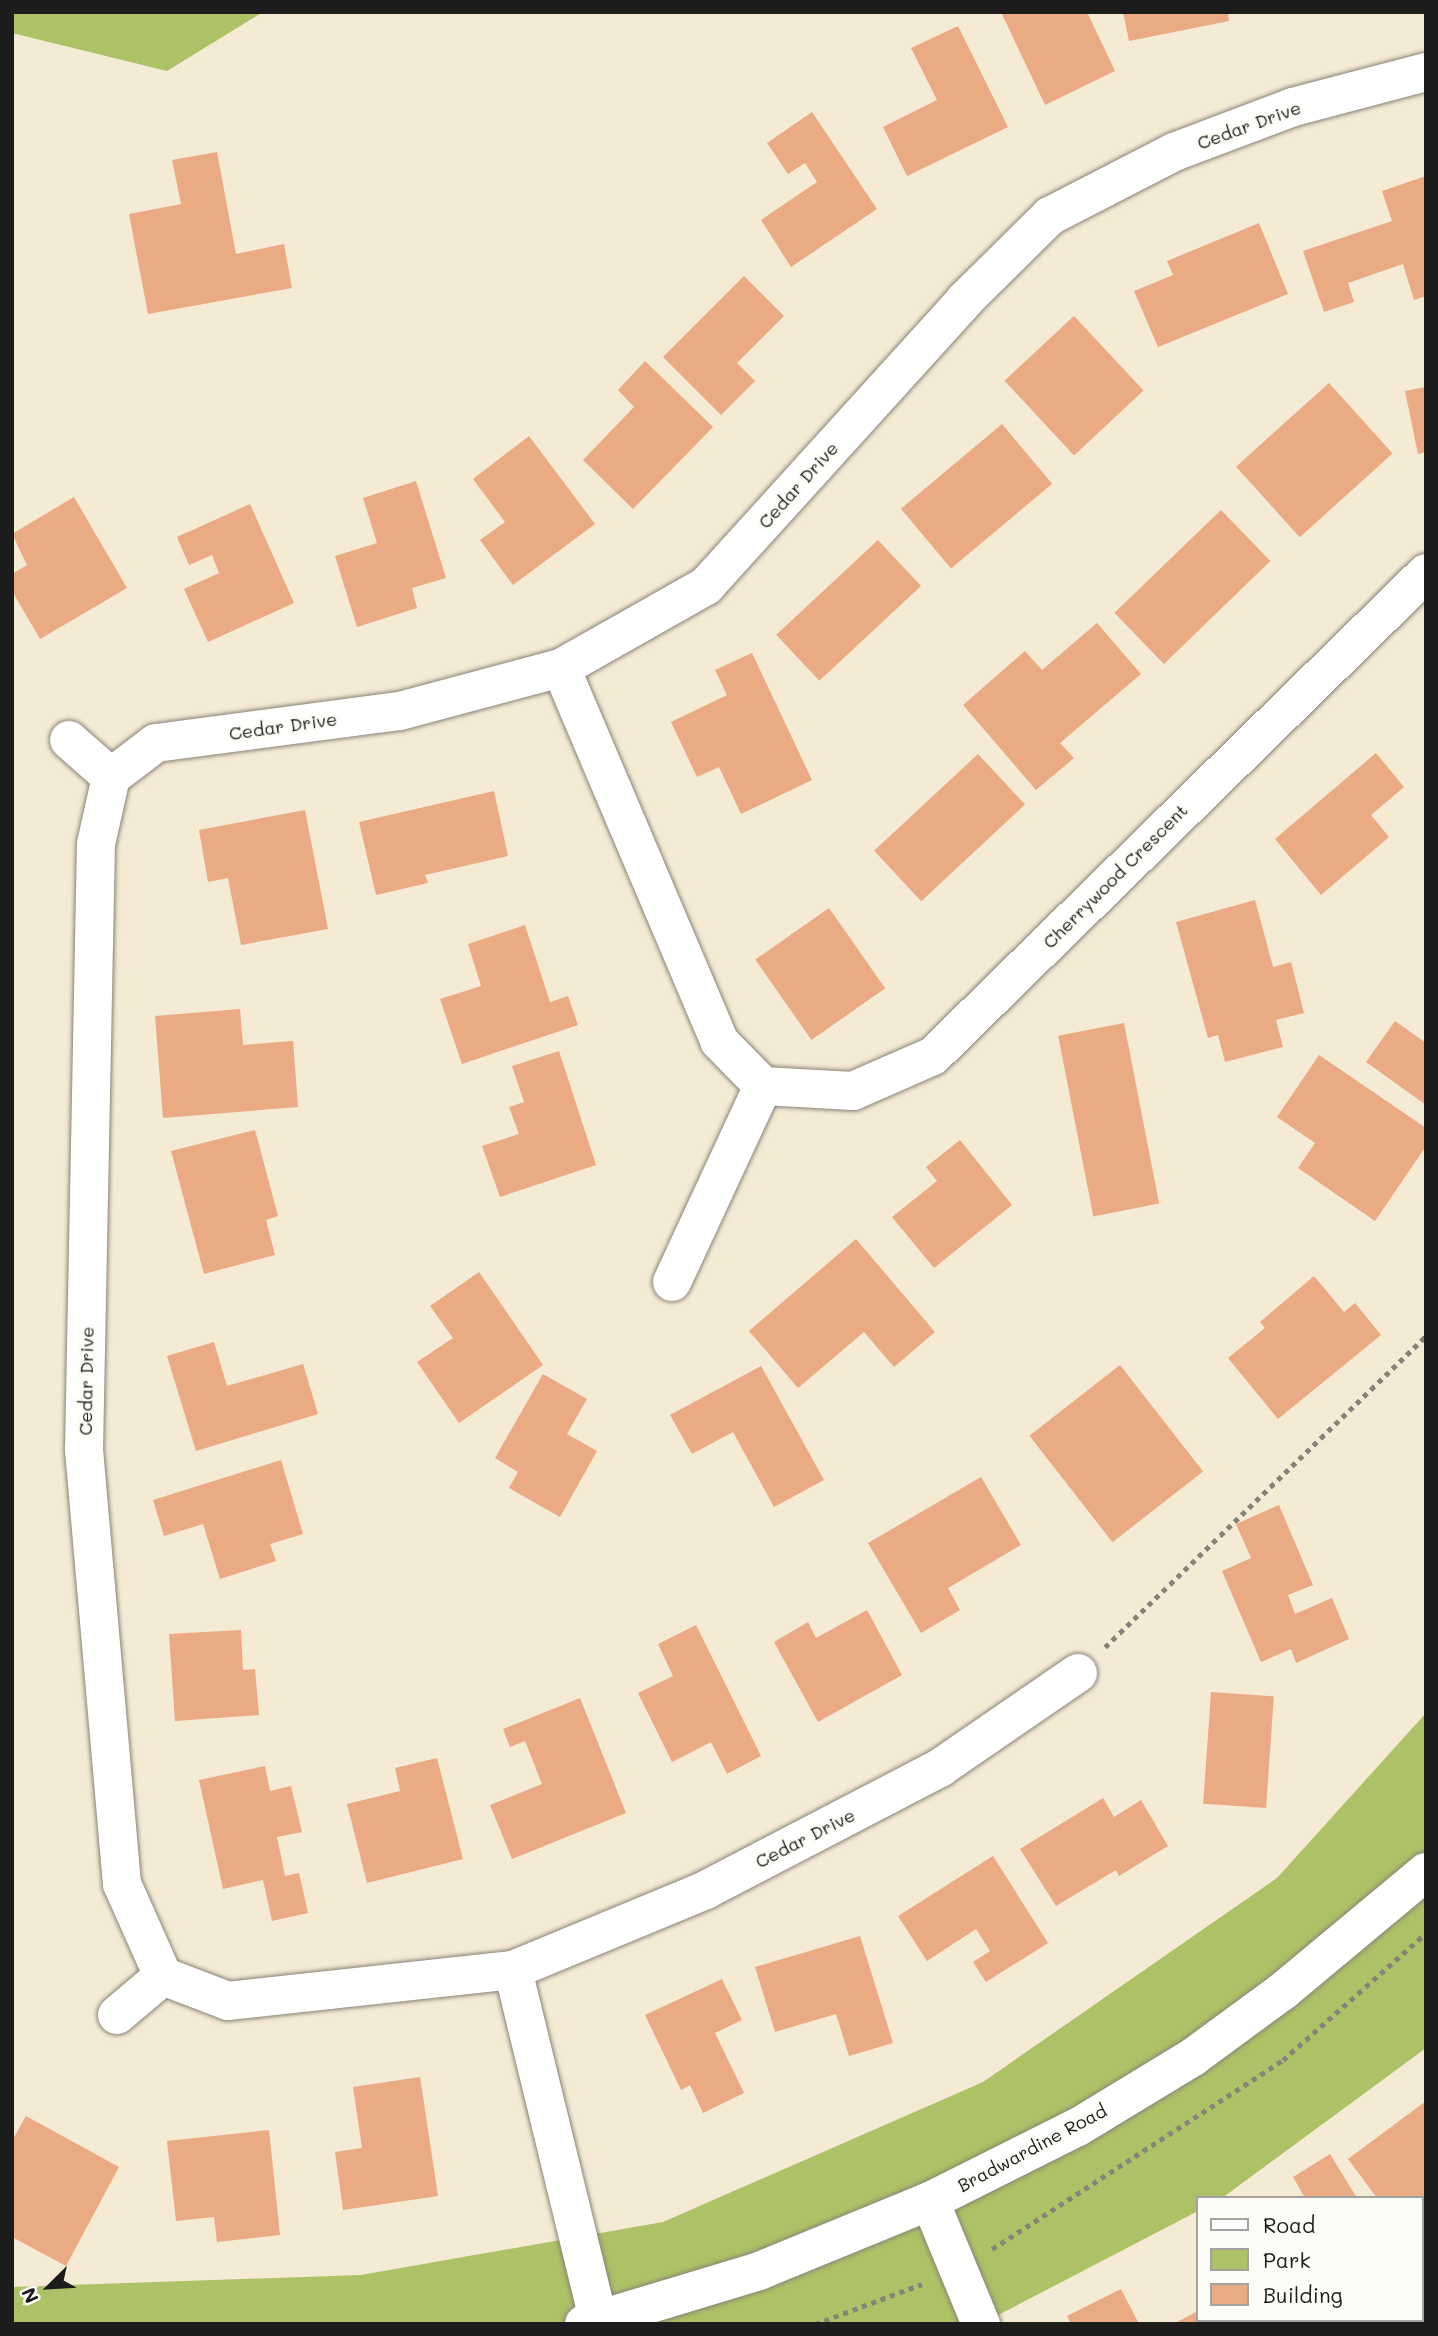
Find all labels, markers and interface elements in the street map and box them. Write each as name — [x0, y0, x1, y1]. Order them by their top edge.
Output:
street label: Cedar Drive — [1194, 96, 1304, 154]
street label: Cedar Drive — [754, 437, 842, 533]
street label: Cedar Drive — [228, 708, 338, 744]
street label: Cherrywood Crescent — [1038, 799, 1192, 953]
street label: Cedar Drive — [74, 1326, 98, 1436]
street label: Cedar Drive — [752, 1804, 858, 1872]
street label: Bradwardine Road — [954, 2100, 1110, 2196]
legend — [1196, 2196, 1424, 2322]
text: Road — [1263, 2211, 1315, 2238]
text: Park — [1263, 2246, 1311, 2273]
north arrow — [14, 2252, 84, 2322]
text: Building — [1263, 2281, 1343, 2308]
text: N — [15, 2284, 44, 2307]

